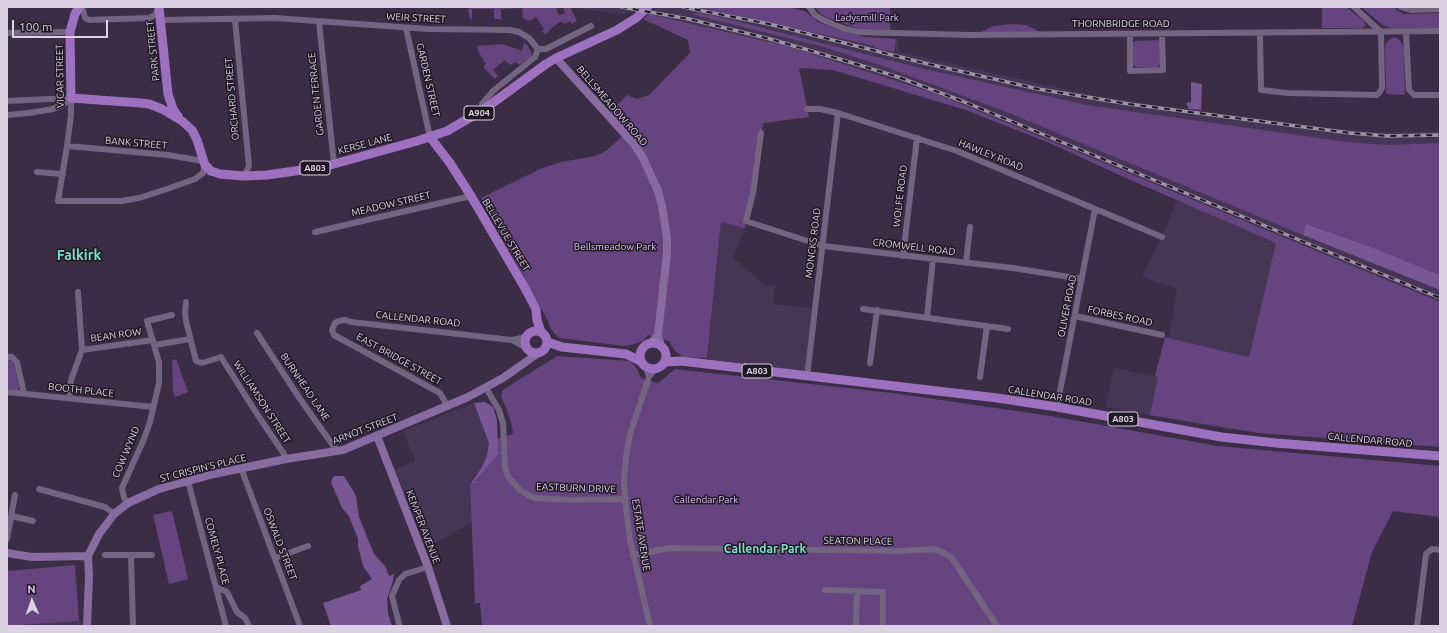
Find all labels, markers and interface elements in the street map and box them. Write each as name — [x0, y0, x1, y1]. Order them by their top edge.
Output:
street label: WEIR STREET — [386, 10, 446, 26]
scale bar — [14, 12, 110, 38]
park label: Ladysmill Park — [835, 12, 899, 24]
street label: THORNBRIDGE ROAD — [1072, 18, 1170, 30]
text: 100 m — [19, 20, 52, 33]
street label: PARK STREET — [144, 20, 162, 82]
street label: GARDEN STREET — [414, 42, 442, 118]
street label: VICAR STREET — [53, 44, 67, 108]
street label: GARDEN TERRACE — [306, 52, 326, 136]
street label: ORCHARD STREET — [222, 57, 242, 141]
street label: BELLSMEADOW ROAD — [574, 63, 650, 149]
road number: A904 — [464, 106, 494, 120]
street label: KERSE LANE — [337, 131, 393, 157]
street label: BANK STREET — [105, 134, 167, 152]
street label: HAWLEY ROAD — [957, 137, 1025, 173]
road number: A803 — [300, 161, 330, 175]
street label: WOLFE ROAD — [890, 164, 910, 228]
street label: MEADOW STREET — [350, 189, 432, 219]
street label: BELLEVUE STREET — [480, 196, 532, 274]
street label: MONCKS ROAD — [803, 207, 823, 279]
street label: CROMWELL ROAD — [872, 236, 956, 258]
park label: Bellsmeadow Park — [574, 241, 656, 253]
district label: Falkirk — [57, 247, 101, 263]
street label: OLIVER ROAD — [1055, 274, 1079, 338]
street label: FORBES ROAD — [1086, 303, 1154, 329]
street label: CALLENDAR ROAD — [375, 309, 461, 329]
street label: BEAN ROW — [90, 325, 142, 345]
street label: EAST BRIDGE STREET — [354, 330, 444, 388]
street label: BURNHEAD LANE — [278, 351, 332, 423]
street label: WILLIAMSON STREET — [231, 358, 293, 446]
road number: A803 — [742, 364, 772, 378]
street label: BOOTH PLACE — [48, 381, 114, 399]
street label: CALLENDAR ROAD — [1007, 383, 1093, 409]
street label: ARNOT STREET — [331, 411, 399, 447]
road number: A803 — [1108, 412, 1138, 426]
street label: COW WYND — [110, 424, 142, 480]
street label: CALLENDAR ROAD — [1327, 430, 1413, 450]
street label: ST CRISPIN'S PLACE — [159, 451, 247, 485]
street label: EASTBURN DRIVE — [536, 481, 616, 495]
street label: KEMPER AVENUE — [403, 488, 443, 566]
park label: Callendar Park — [674, 494, 738, 506]
street label: ESTATE AVENUE — [629, 498, 653, 572]
street label: OSWALD STREET — [261, 506, 299, 582]
street label: COMELY PLACE — [202, 516, 232, 586]
street label: SEATON PLACE — [823, 534, 893, 548]
district label: Callendar Park — [724, 542, 806, 556]
north arrow — [12, 581, 52, 621]
text: N — [27, 583, 36, 595]

